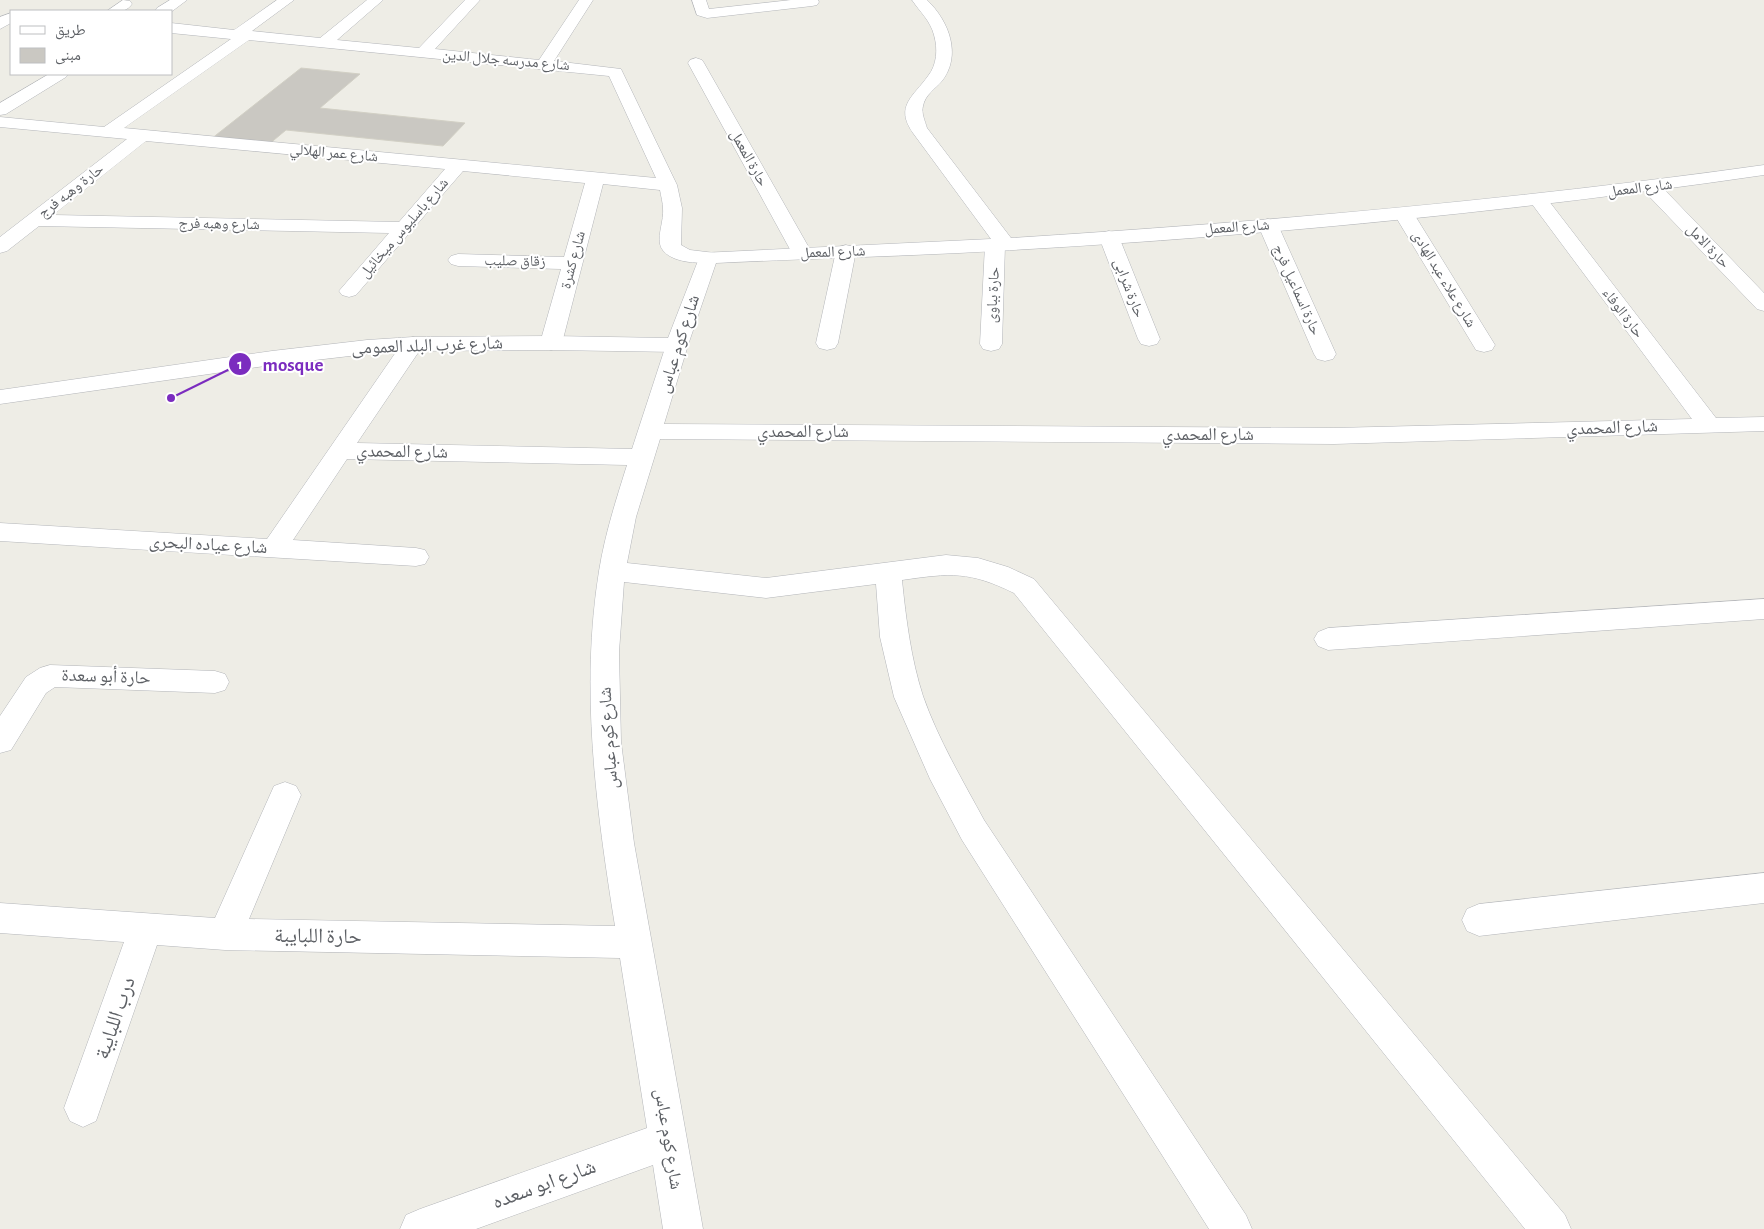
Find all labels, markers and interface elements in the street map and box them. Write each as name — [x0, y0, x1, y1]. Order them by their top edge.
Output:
legend — [10, 10, 172, 75]
text: طريق — [55, 23, 86, 40]
street label: شارع مدرسه جلال الدين — [442, 47, 570, 75]
text: مبنى — [55, 48, 81, 65]
street label: حارة المعمل — [726, 127, 771, 190]
street label: شارع عمر الهلالي — [289, 142, 379, 168]
street label: حارة وهبه فرج — [36, 161, 108, 222]
street label: شارع باسليوس ميخائيل — [357, 175, 453, 282]
street label: شارع المعمل — [1607, 177, 1674, 201]
street label: شارع وهبه فرج — [178, 216, 260, 234]
street label: شارع المعمل — [1204, 217, 1270, 239]
street label: حارة الامل — [1682, 221, 1733, 273]
street label: شارع علاء عبد الهادى — [1408, 228, 1479, 331]
street label: شارع كشرة — [558, 229, 590, 291]
street label: حارة اسماعيل فرج — [1269, 242, 1324, 339]
street label: شارع المعمل — [800, 243, 866, 263]
street label: زقاق صليب — [484, 253, 546, 271]
street label: حارة شرابى — [1109, 257, 1147, 321]
street label: حارة بباوى — [984, 266, 1004, 324]
street label: حارة الوفاء — [1599, 285, 1647, 342]
street label: شارع كوم عباس — [655, 293, 705, 396]
street label: شارع غرب البلد العمومى — [351, 334, 503, 359]
callout: mosque — [227, 347, 333, 381]
text: mosque — [263, 356, 323, 375]
text: 1 — [237, 357, 243, 372]
street label: شارع المحمدي — [1566, 417, 1658, 443]
street label: شارع المحمدي — [757, 423, 849, 446]
street label: شارع المحمدي — [1162, 426, 1254, 449]
street label: شارع المحمدي — [356, 442, 448, 466]
street label: شارع عياده البحرى — [148, 533, 268, 558]
street label: حارة أبو سعدة — [61, 664, 151, 688]
street label: شارع كوم عباس — [596, 686, 624, 790]
street label: حارة اللبايبة — [274, 925, 362, 948]
street label: درب اللبايبة — [91, 974, 139, 1062]
street label: شارع كوم عباس — [649, 1087, 685, 1191]
street label: شارع ابو سعده — [489, 1156, 599, 1214]

